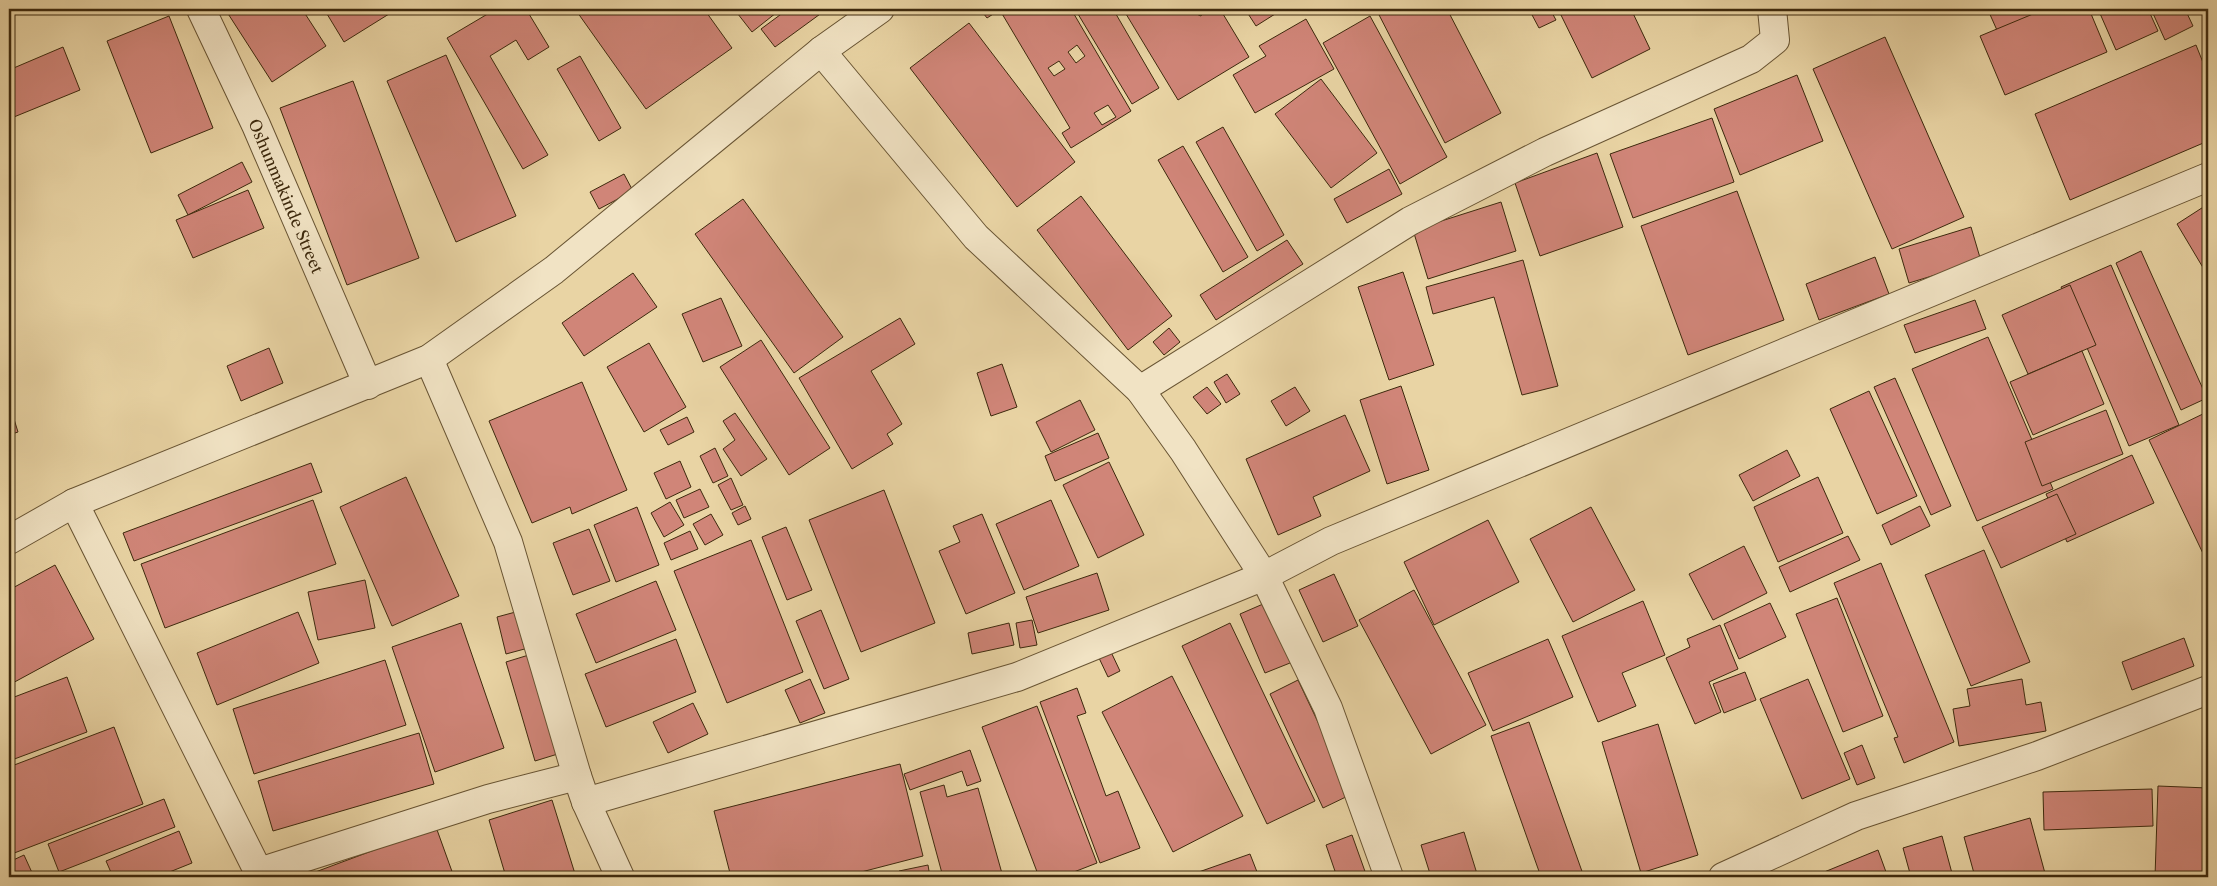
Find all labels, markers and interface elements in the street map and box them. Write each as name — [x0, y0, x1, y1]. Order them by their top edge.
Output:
street label: Oshunmakinde Street — [244, 116, 328, 277]

